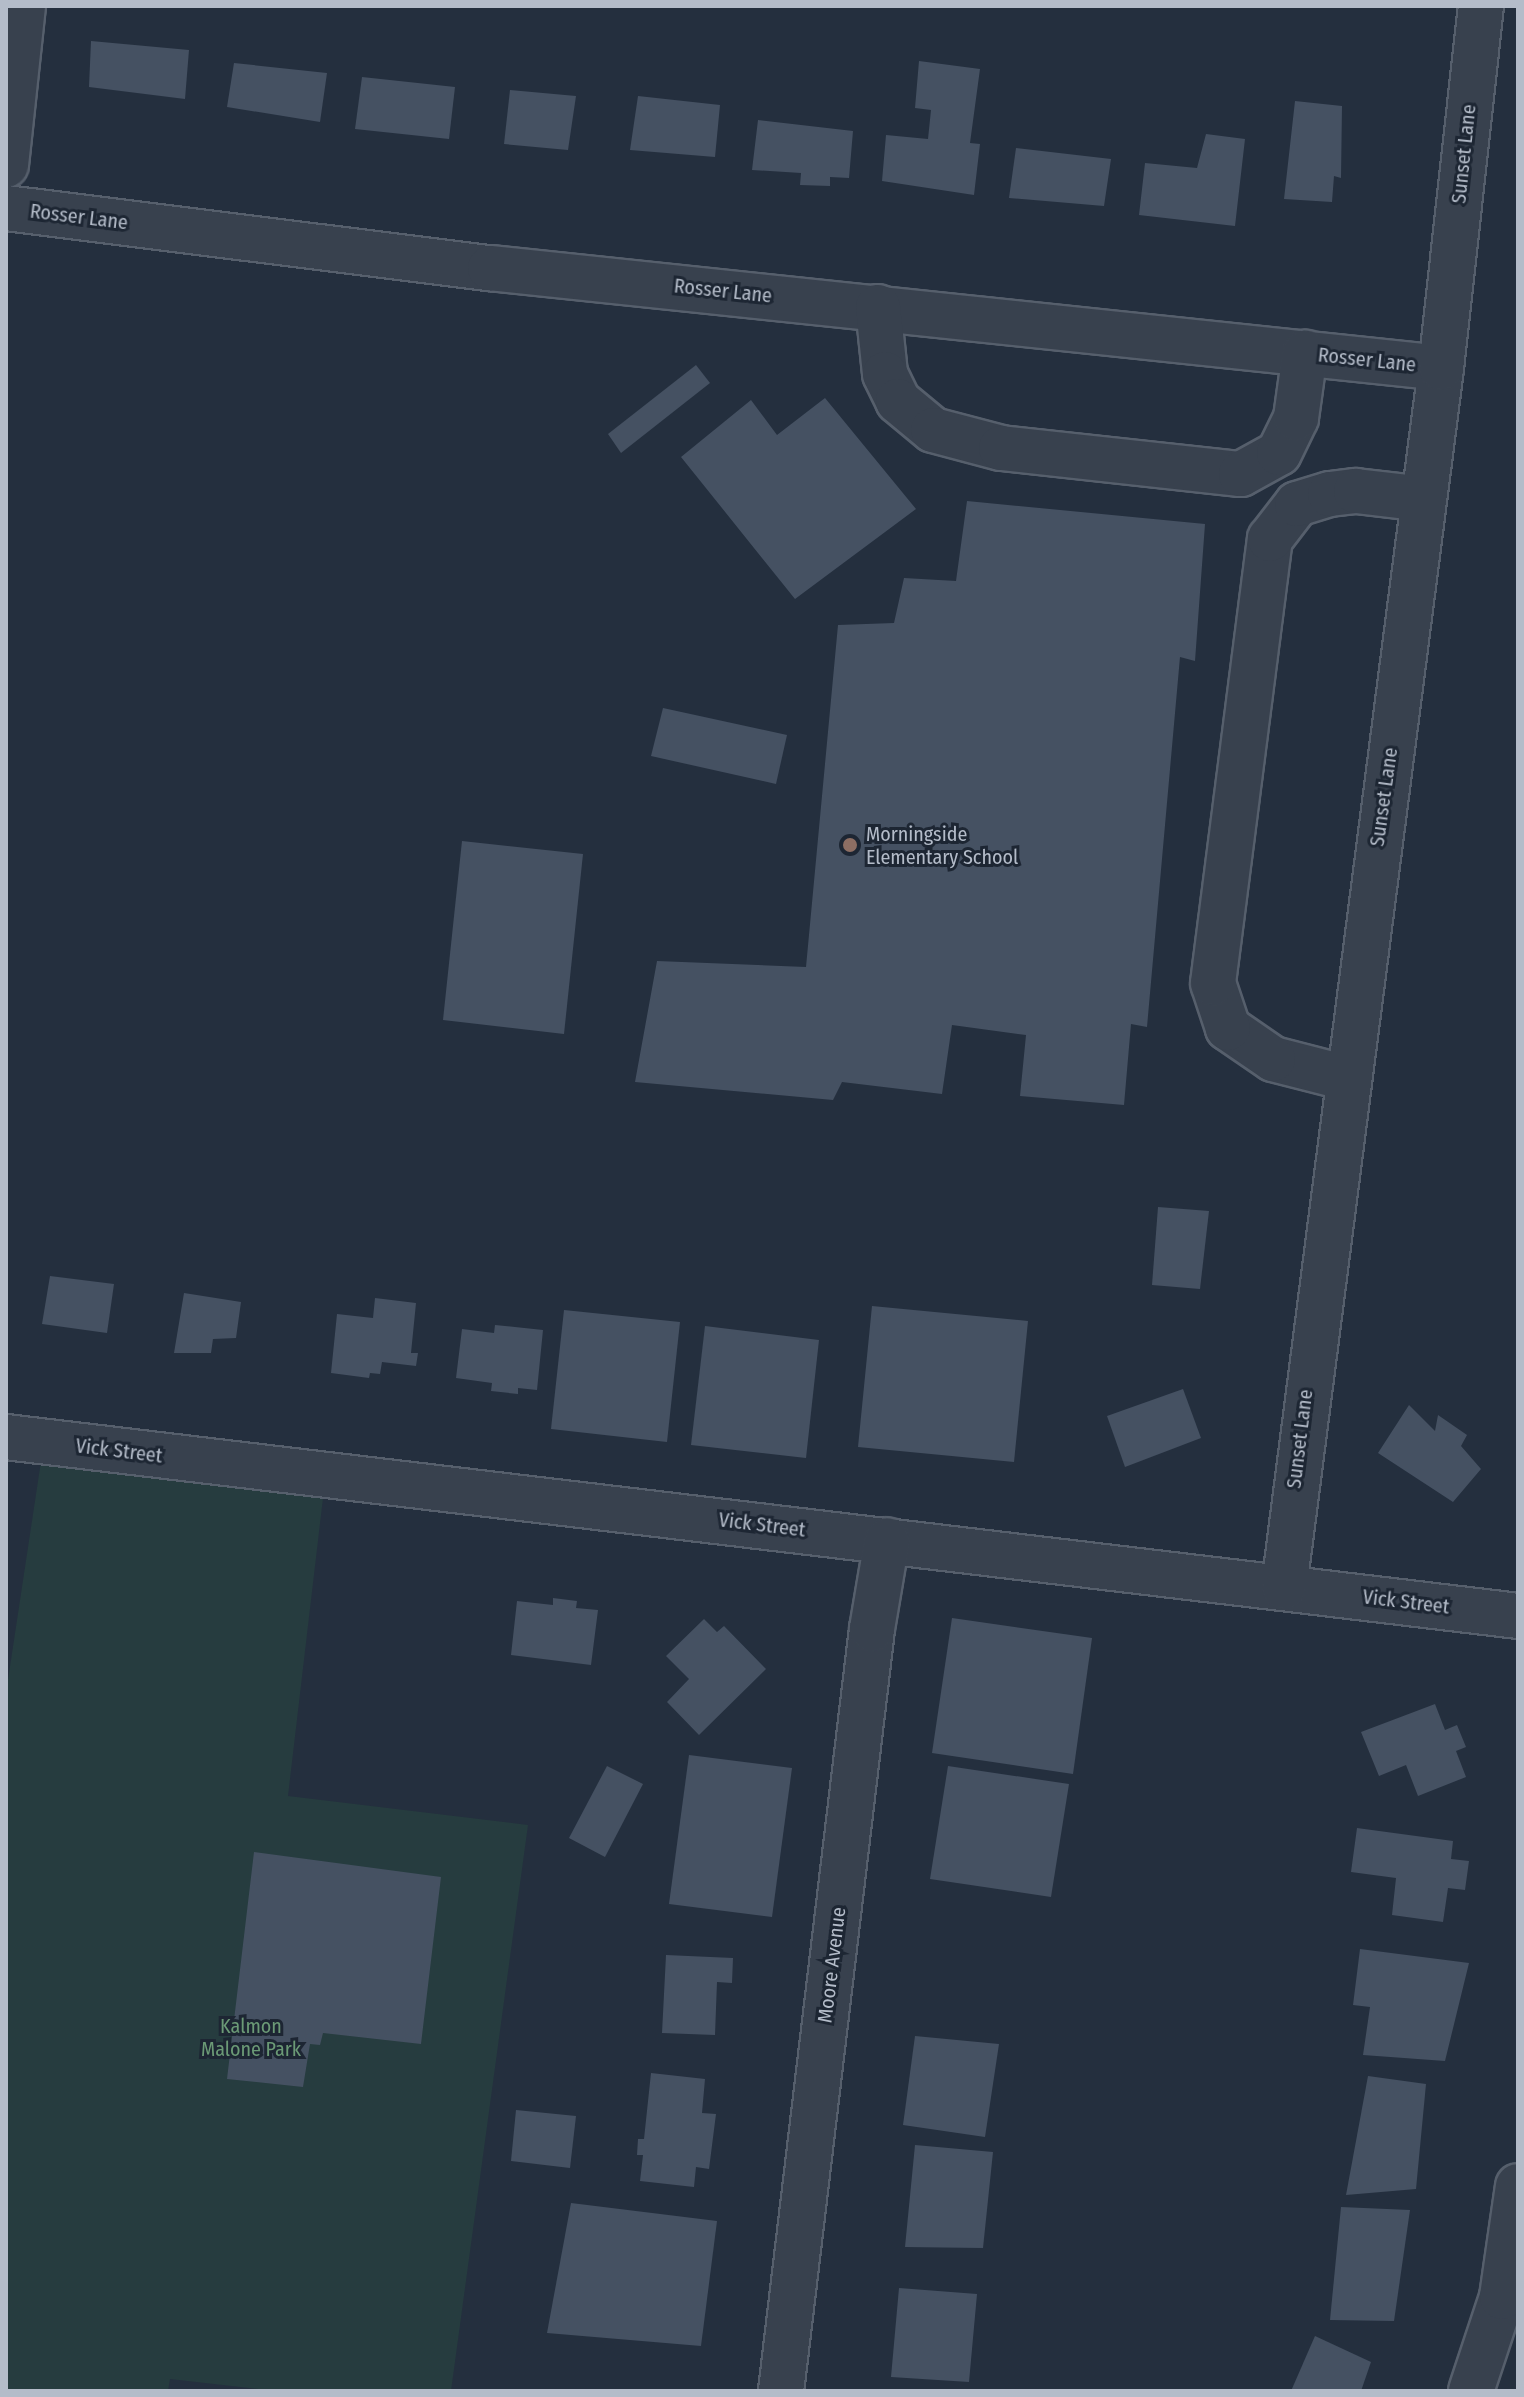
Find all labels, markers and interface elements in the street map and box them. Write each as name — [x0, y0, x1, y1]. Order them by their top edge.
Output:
street label: Sunset Lane — [1447, 103, 1481, 205]
street label: Rosser Lane — [29, 199, 129, 235]
street label: Rosser Lane — [673, 274, 773, 308]
street label: Rosser Lane — [1317, 343, 1417, 377]
street label: Sunset Lane — [1365, 746, 1403, 848]
place label: Morningside Elementary School — [866, 822, 1018, 869]
marker: Morningside Elementary School — [841, 836, 859, 854]
street label: Sunset Lane — [1282, 1388, 1318, 1490]
street label: Vick Street — [74, 1434, 164, 1468]
street label: Vick Street — [717, 1508, 807, 1542]
street label: Vick Street — [1361, 1585, 1451, 1619]
street label: Moore Avenue — [813, 1906, 851, 2024]
park label: Kalmon Malone Park — [201, 2015, 301, 2062]

